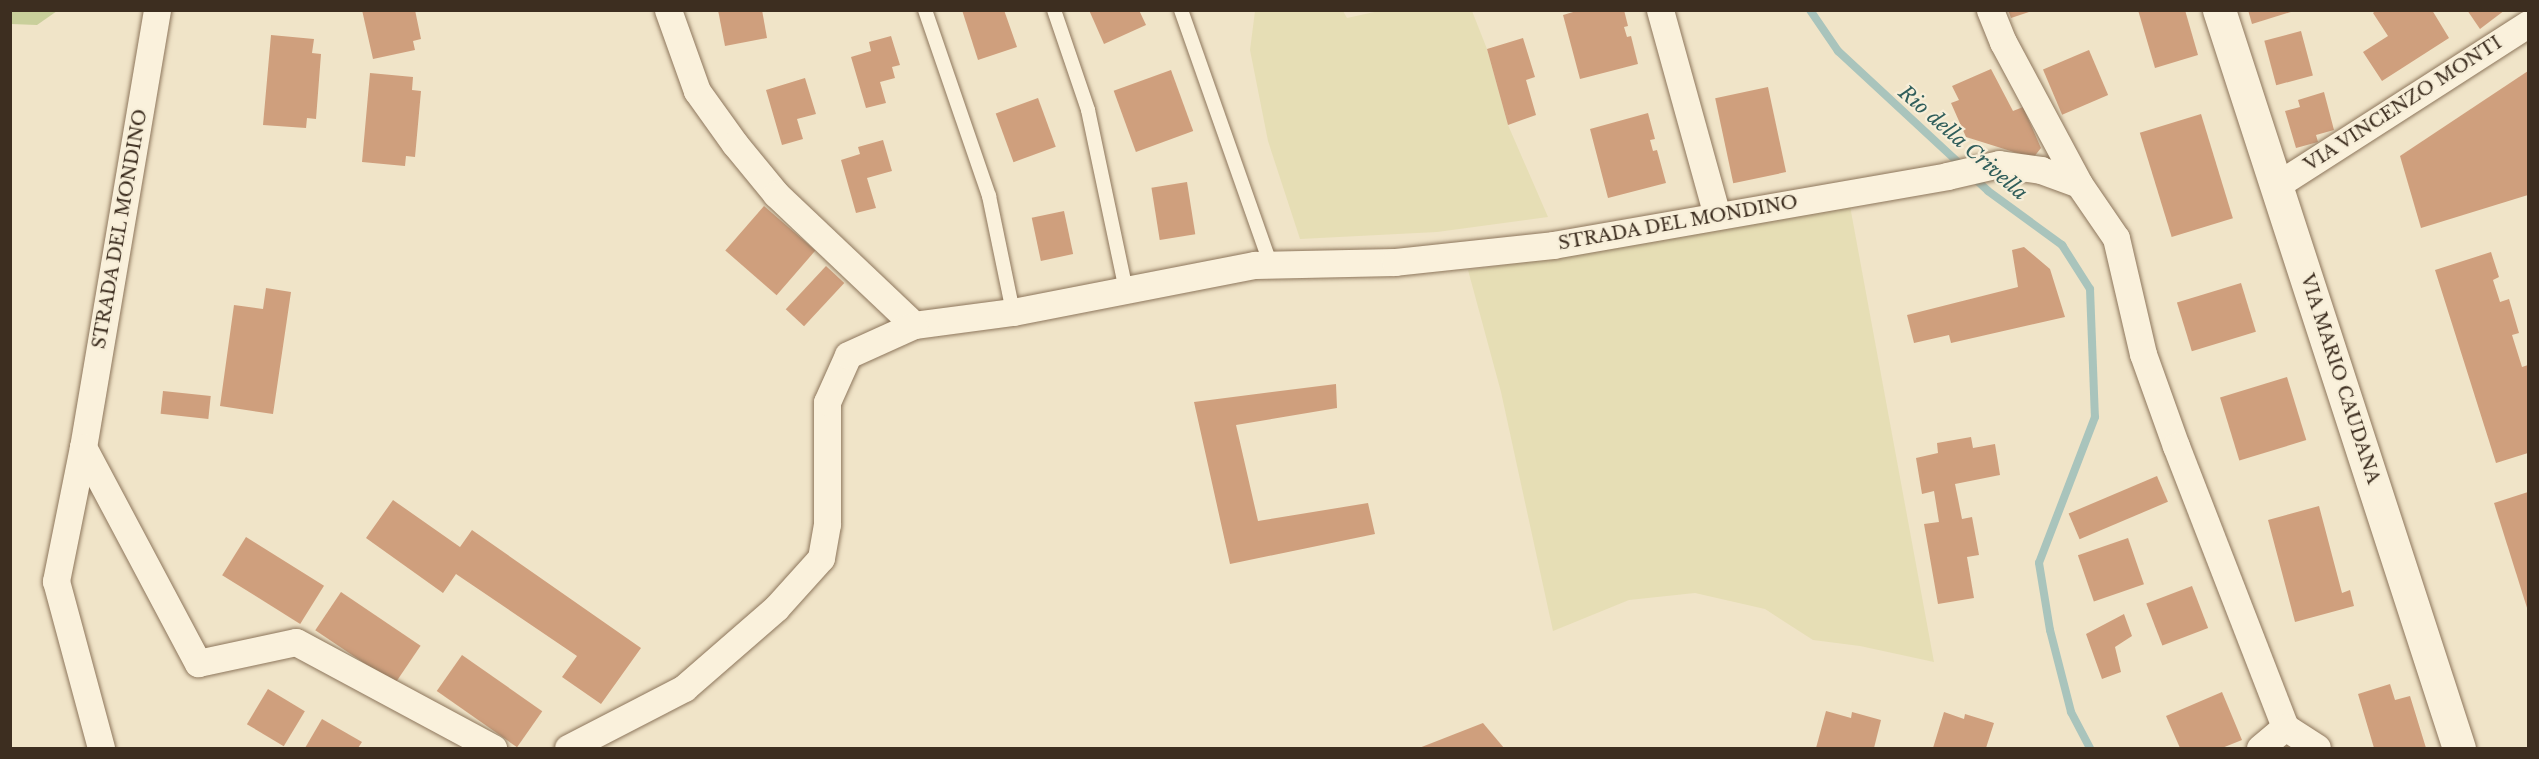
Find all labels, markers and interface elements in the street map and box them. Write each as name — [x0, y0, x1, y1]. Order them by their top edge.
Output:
street label: VIA VINCENZO MONTI — [2300, 32, 2506, 176]
water label: Rio della Crivella — [1893, 80, 2033, 206]
street label: STRADA DEL MONDINO — [88, 107, 152, 351]
street label: STRADA DEL MONDINO — [1556, 191, 1800, 255]
street label: VIA MARIO CAUDANA — [2296, 271, 2384, 487]

